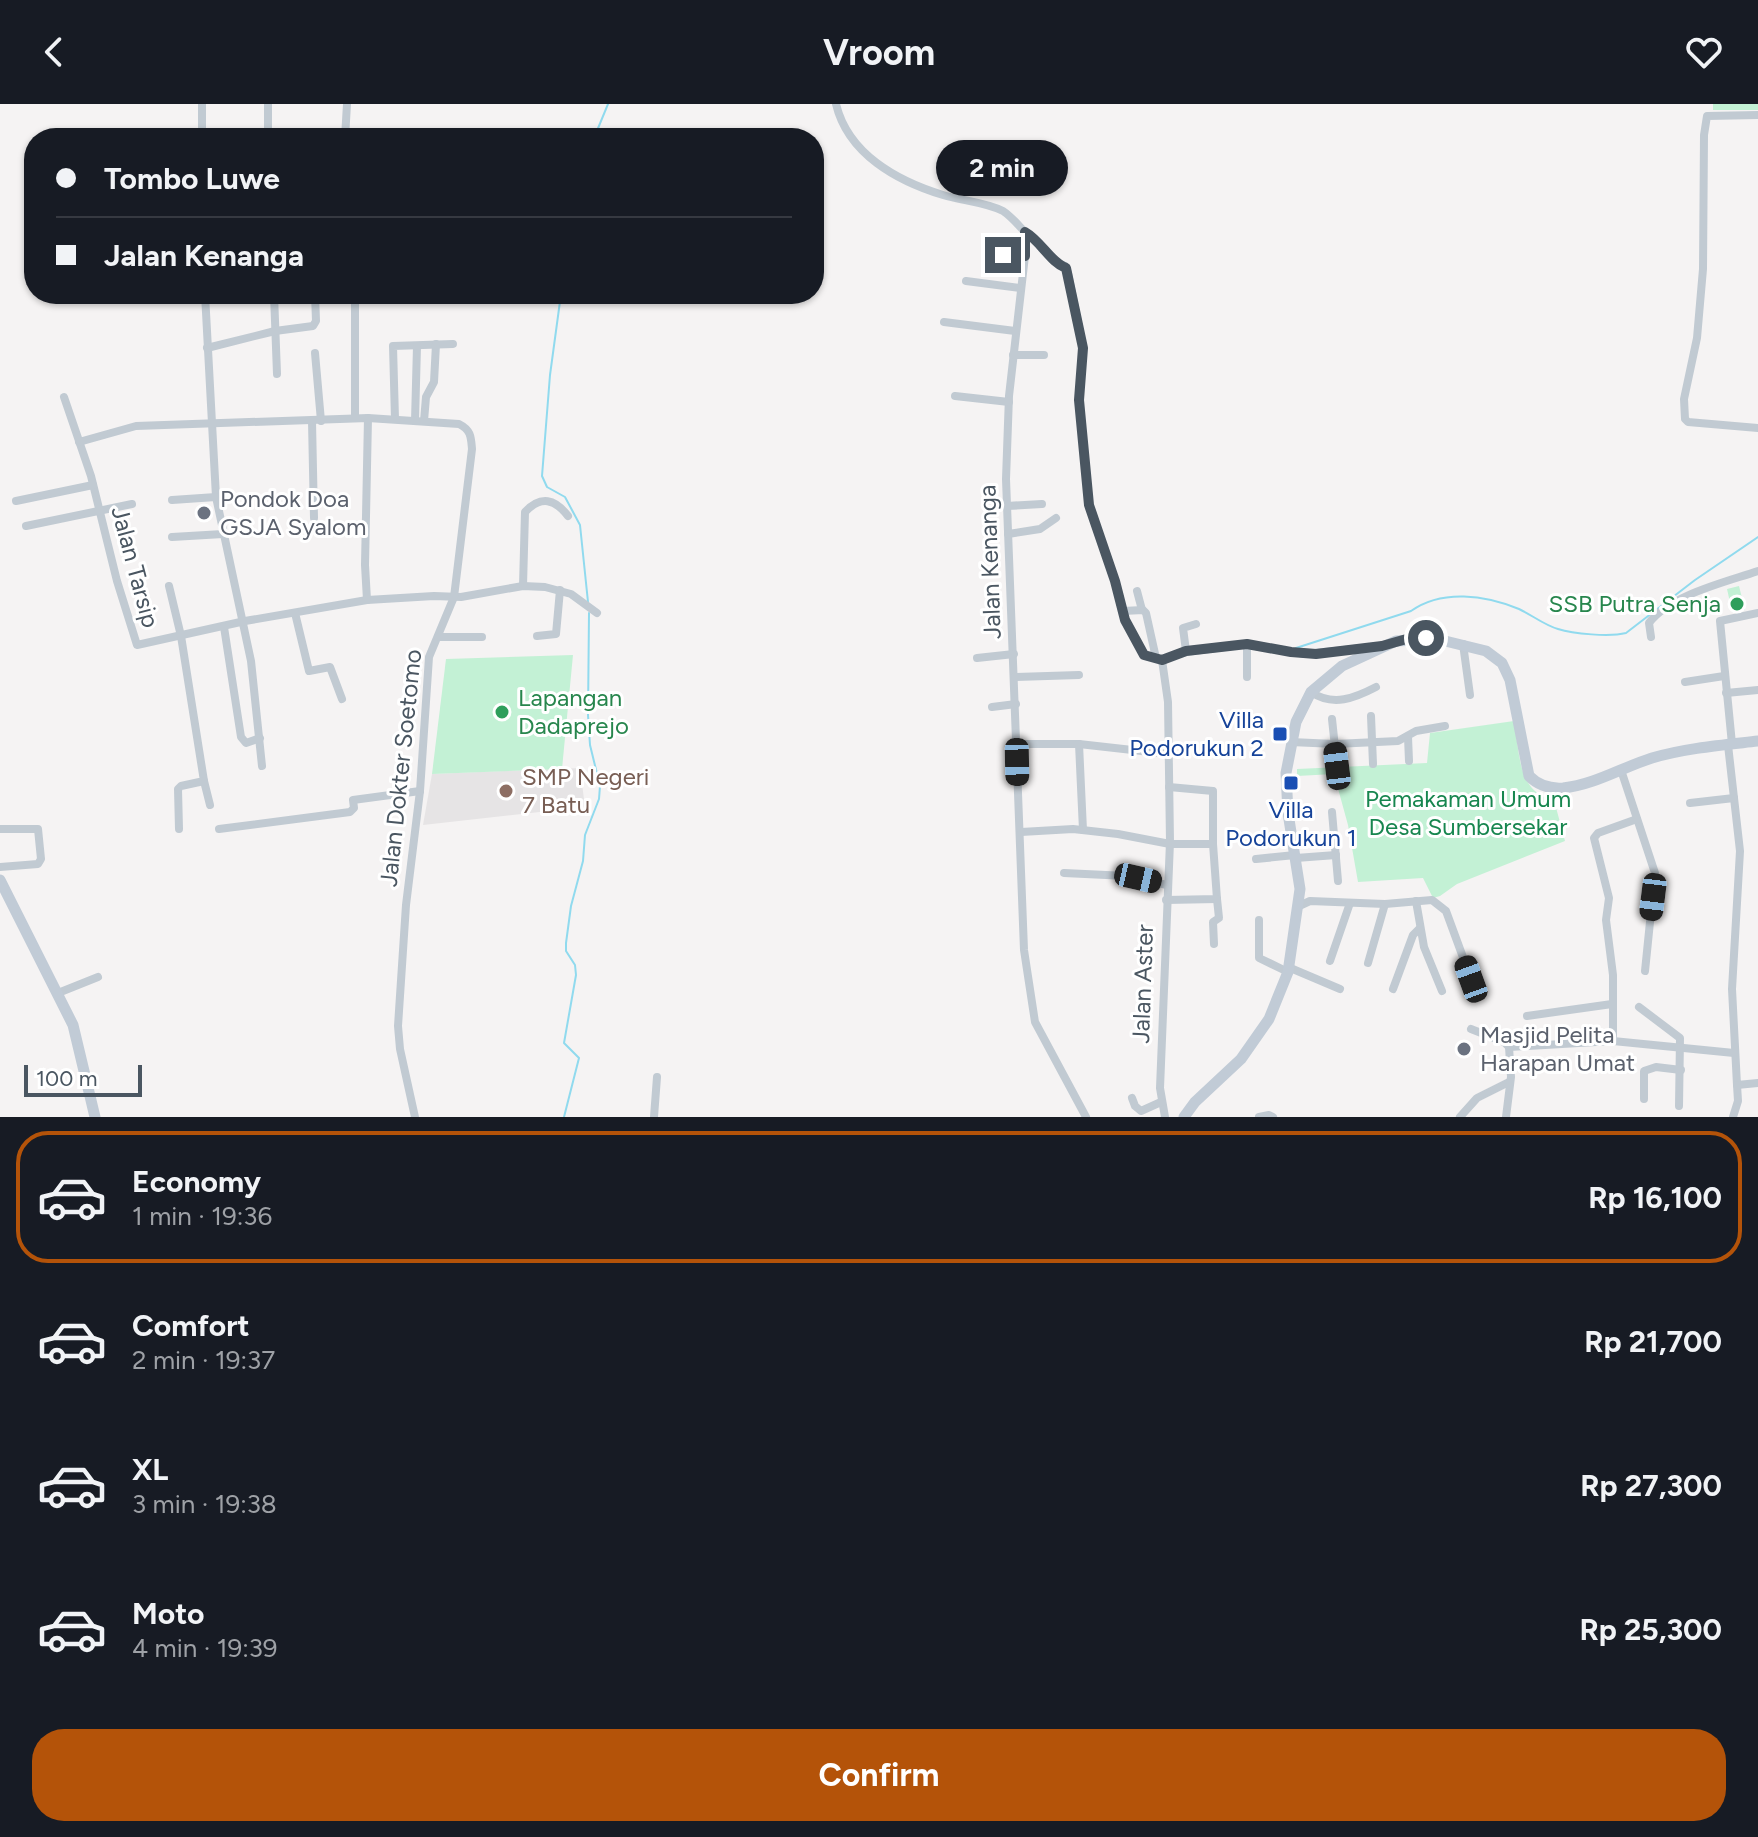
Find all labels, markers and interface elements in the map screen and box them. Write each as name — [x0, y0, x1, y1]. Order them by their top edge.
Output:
icon: back — [32, 30, 76, 74]
icon: heart — [1682, 30, 1726, 74]
text: Vroom — [823, 31, 935, 74]
callout: 2 min — [937, 139, 1069, 195]
text: 2 min — [969, 152, 1035, 184]
text: Tombo Luwe — [104, 160, 280, 197]
text: Jalan Kenanga — [104, 237, 304, 274]
route end — [985, 237, 1021, 273]
place label: Pondok Doa GSJA Syalom — [220, 484, 366, 541]
street label: Jalan Kenanga — [972, 484, 1007, 640]
street label: Jalan Tarsip — [105, 503, 166, 631]
marker: Pondok Doa GSJA Syalom — [195, 504, 213, 522]
place label: SSB Putra Senja — [1548, 589, 1721, 618]
marker: SSB Putra Senja — [1728, 595, 1746, 613]
route start — [1408, 620, 1444, 656]
street label: Jalan Dokter Soetomo — [374, 648, 427, 888]
place label: Lapangan Dadaprejo — [518, 683, 629, 740]
marker: Lapangan Dadaprejo — [493, 703, 511, 721]
place label: Villa Podorukun 2 — [1129, 705, 1264, 762]
marker: Villa Podorukun 2 — [1271, 725, 1289, 743]
car — [1005, 738, 1029, 786]
car — [1322, 741, 1352, 791]
place label: SMP Negeri 7 Batu — [522, 762, 649, 819]
marker: Villa Podorukun 1 — [1282, 774, 1300, 792]
marker: SMP Negeri 7 Batu — [497, 782, 515, 800]
park label: Pemakaman Umum Desa Sumbersekar — [1365, 784, 1571, 841]
place label: Villa Podorukun 1 — [1225, 795, 1357, 852]
car — [1112, 861, 1164, 895]
car — [1638, 872, 1668, 922]
street label: Jalan Aster — [1126, 924, 1159, 1044]
car — [1452, 952, 1490, 1006]
place label: Masjid Pelita Harapan Umat — [1480, 1020, 1635, 1077]
marker: Masjid Pelita Harapan Umat — [1455, 1040, 1473, 1058]
scale bar — [24, 1061, 142, 1097]
text: 100 m — [36, 1065, 97, 1092]
icon: car — [36, 1161, 108, 1233]
text: Economy — [132, 1163, 261, 1200]
text: Rp 16,100 — [1588, 1179, 1722, 1216]
text: 1 min · 19:36 — [132, 1200, 272, 1232]
icon: car — [36, 1305, 108, 1377]
text: Comfort — [132, 1307, 250, 1344]
text: Rp 21,700 — [1584, 1323, 1722, 1360]
text: 2 min · 19:37 — [132, 1344, 275, 1376]
icon: car — [36, 1449, 108, 1521]
text: XL — [132, 1451, 168, 1488]
text: Rp 27,300 — [1580, 1467, 1722, 1504]
text: 3 min · 19:38 — [132, 1488, 277, 1520]
icon: car — [36, 1593, 108, 1665]
text: Moto — [132, 1595, 204, 1632]
text: Rp 25,300 — [1579, 1611, 1722, 1648]
text: 4 min · 19:39 — [132, 1632, 278, 1664]
button: Confirm — [32, 1729, 1726, 1821]

